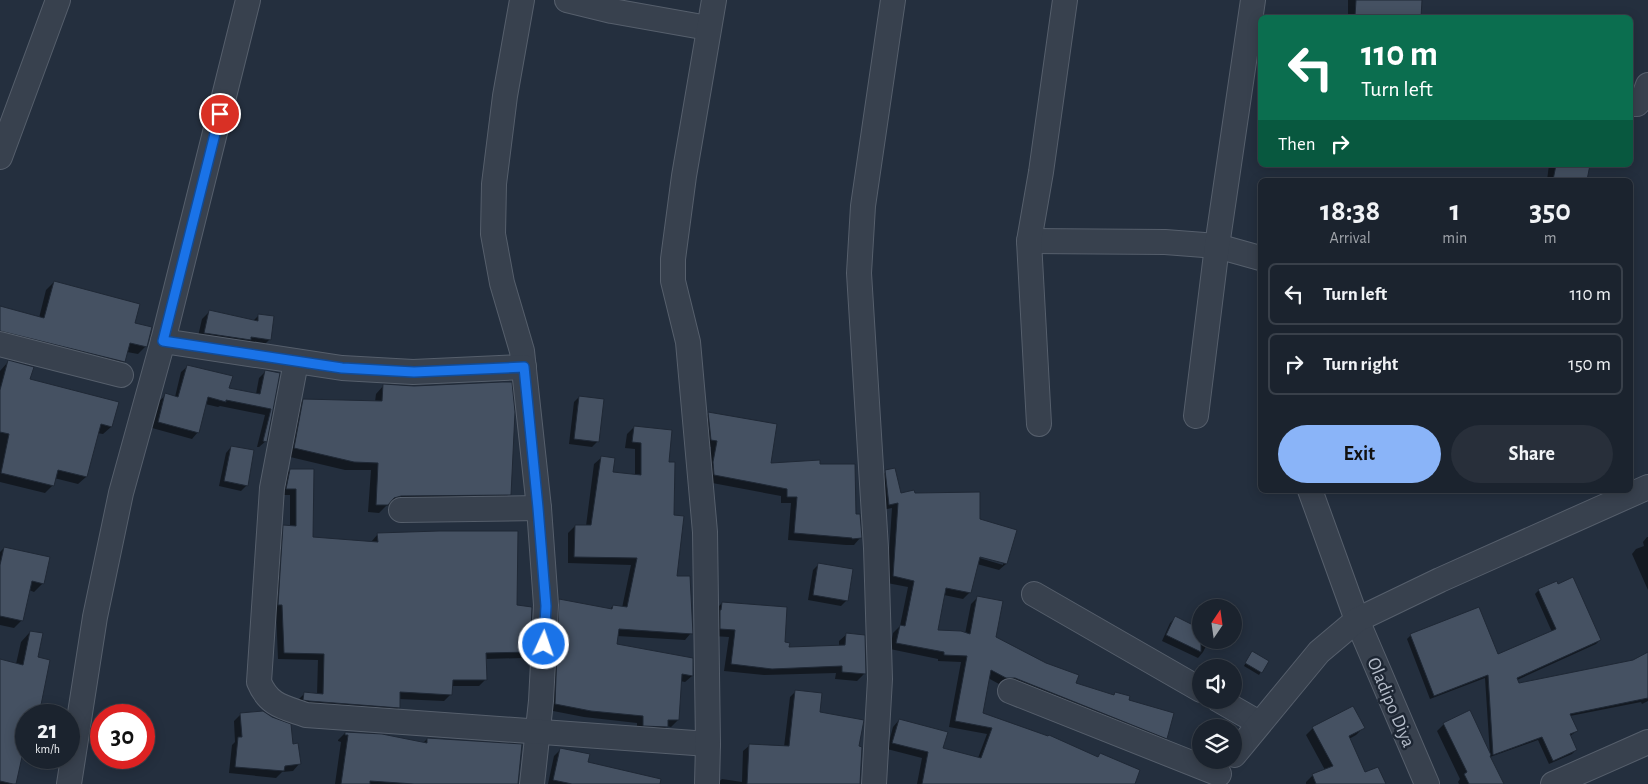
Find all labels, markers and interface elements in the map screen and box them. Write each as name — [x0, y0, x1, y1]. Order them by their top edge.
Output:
icon: left — [1278, 35, 1343, 100]
text: 110 m — [1361, 37, 1438, 72]
text: Turn left — [1361, 78, 1433, 100]
pin — [199, 93, 241, 135]
icon: arrive — [206, 100, 234, 128]
icon: right — [1326, 130, 1354, 158]
text: Then — [1278, 135, 1316, 154]
text: 18:38 — [1320, 196, 1380, 226]
text: 1 — [1449, 196, 1460, 226]
text: 350 — [1529, 196, 1571, 226]
text: Arrival — [1330, 230, 1371, 246]
text: min — [1442, 230, 1467, 246]
text: m — [1544, 230, 1557, 246]
icon: left — [1280, 280, 1308, 308]
text: Turn left — [1323, 285, 1387, 304]
text: 110 m — [1570, 285, 1611, 304]
icon: right — [1280, 350, 1308, 378]
text: Turn right — [1323, 355, 1398, 374]
text: 150 m — [1568, 355, 1611, 374]
button: Exit — [1278, 425, 1441, 483]
button: Share — [1451, 425, 1613, 483]
north arrow — [1192, 599, 1242, 649]
map controls — [1192, 599, 1242, 769]
position arrow — [517, 617, 569, 669]
street label: Oladipo Diya — [1363, 655, 1418, 750]
button: sound — [1192, 659, 1242, 709]
speed limit sign: 30 — [90, 704, 155, 769]
text: 21 — [37, 718, 58, 743]
button: layers — [1192, 719, 1242, 769]
text: km/h — [35, 743, 60, 755]

